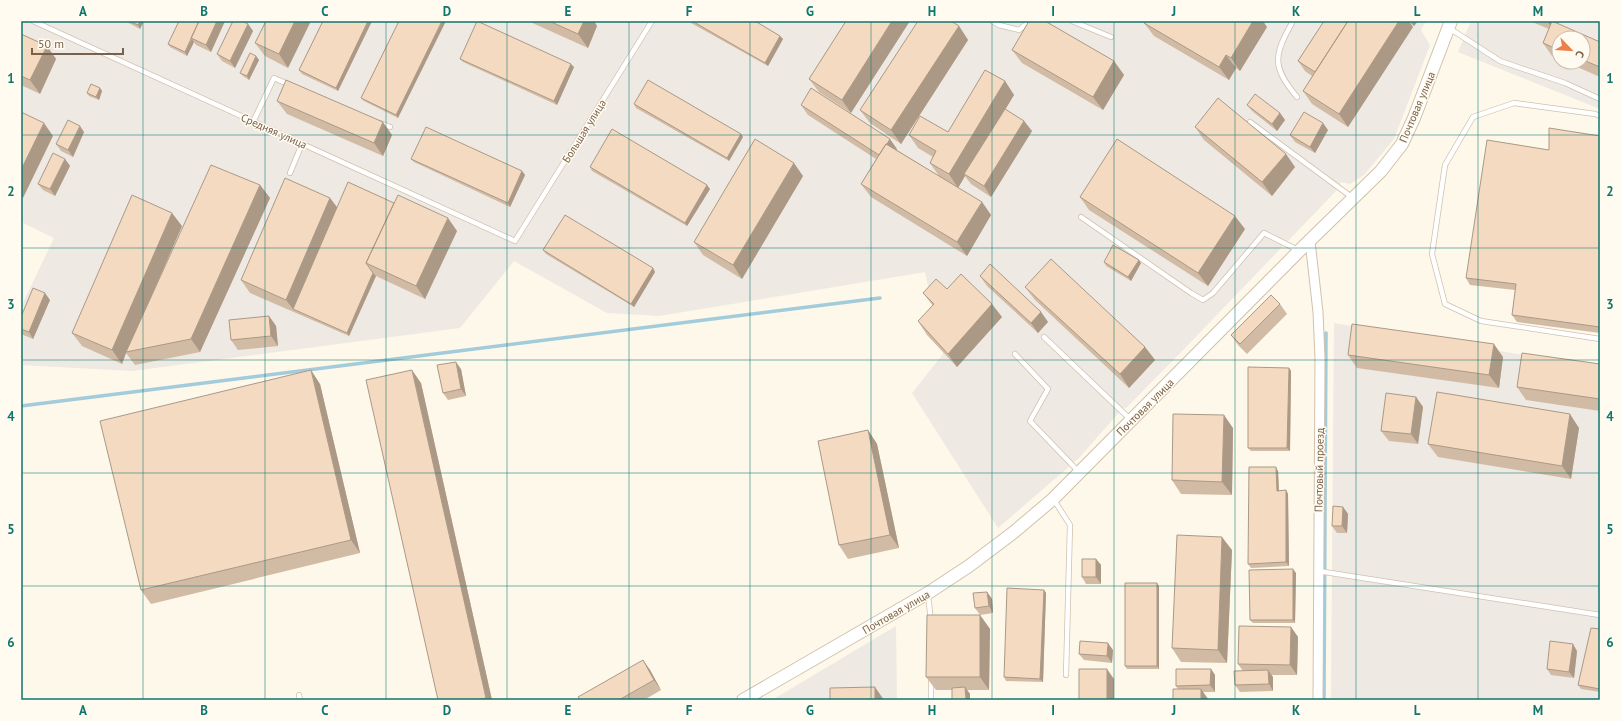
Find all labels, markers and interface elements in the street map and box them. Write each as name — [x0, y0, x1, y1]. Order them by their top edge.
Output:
text: A — [79, 3, 87, 20]
text: B — [200, 3, 208, 20]
text: C — [321, 3, 329, 20]
text: D — [443, 3, 451, 20]
text: E — [565, 3, 572, 20]
text: F — [686, 3, 693, 20]
text: G — [806, 3, 814, 20]
text: H — [928, 3, 936, 20]
text: I — [1051, 3, 1055, 20]
text: J — [1171, 3, 1176, 20]
text: K — [1292, 3, 1300, 20]
text: L — [1414, 3, 1421, 20]
text: M — [1533, 3, 1543, 20]
scale bar — [32, 30, 123, 56]
north arrow — [1551, 30, 1591, 70]
text: 50 m — [38, 36, 64, 51]
text: С — [1572, 48, 1588, 60]
street label: Почтовая улица — [1396, 69, 1438, 145]
text: 1 — [7, 70, 15, 87]
text: 1 — [1606, 70, 1614, 87]
street label: Большая улица — [559, 97, 609, 165]
street label: Средняя улица — [239, 110, 309, 152]
text: 2 — [7, 183, 15, 200]
text: 2 — [1606, 183, 1614, 200]
text: 3 — [7, 296, 15, 313]
text: 3 — [1606, 296, 1614, 313]
street label: Почтовая улица — [1113, 375, 1177, 439]
text: 4 — [7, 408, 15, 425]
text: 4 — [1606, 408, 1614, 425]
street label: Почтовый проезд — [1311, 428, 1327, 512]
text: 5 — [7, 521, 15, 538]
text: 5 — [1606, 521, 1614, 538]
street label: Почтовая улица — [860, 587, 932, 637]
text: 6 — [7, 634, 15, 651]
text: 6 — [1606, 634, 1614, 651]
text: A — [79, 702, 87, 719]
text: B — [200, 702, 208, 719]
text: C — [321, 702, 329, 719]
text: D — [443, 702, 451, 719]
text: E — [565, 702, 572, 719]
text: F — [686, 702, 693, 719]
text: G — [806, 702, 814, 719]
text: H — [928, 702, 936, 719]
text: I — [1051, 702, 1055, 719]
text: J — [1171, 702, 1176, 719]
text: K — [1292, 702, 1300, 719]
text: L — [1414, 702, 1421, 719]
text: M — [1533, 702, 1543, 719]

